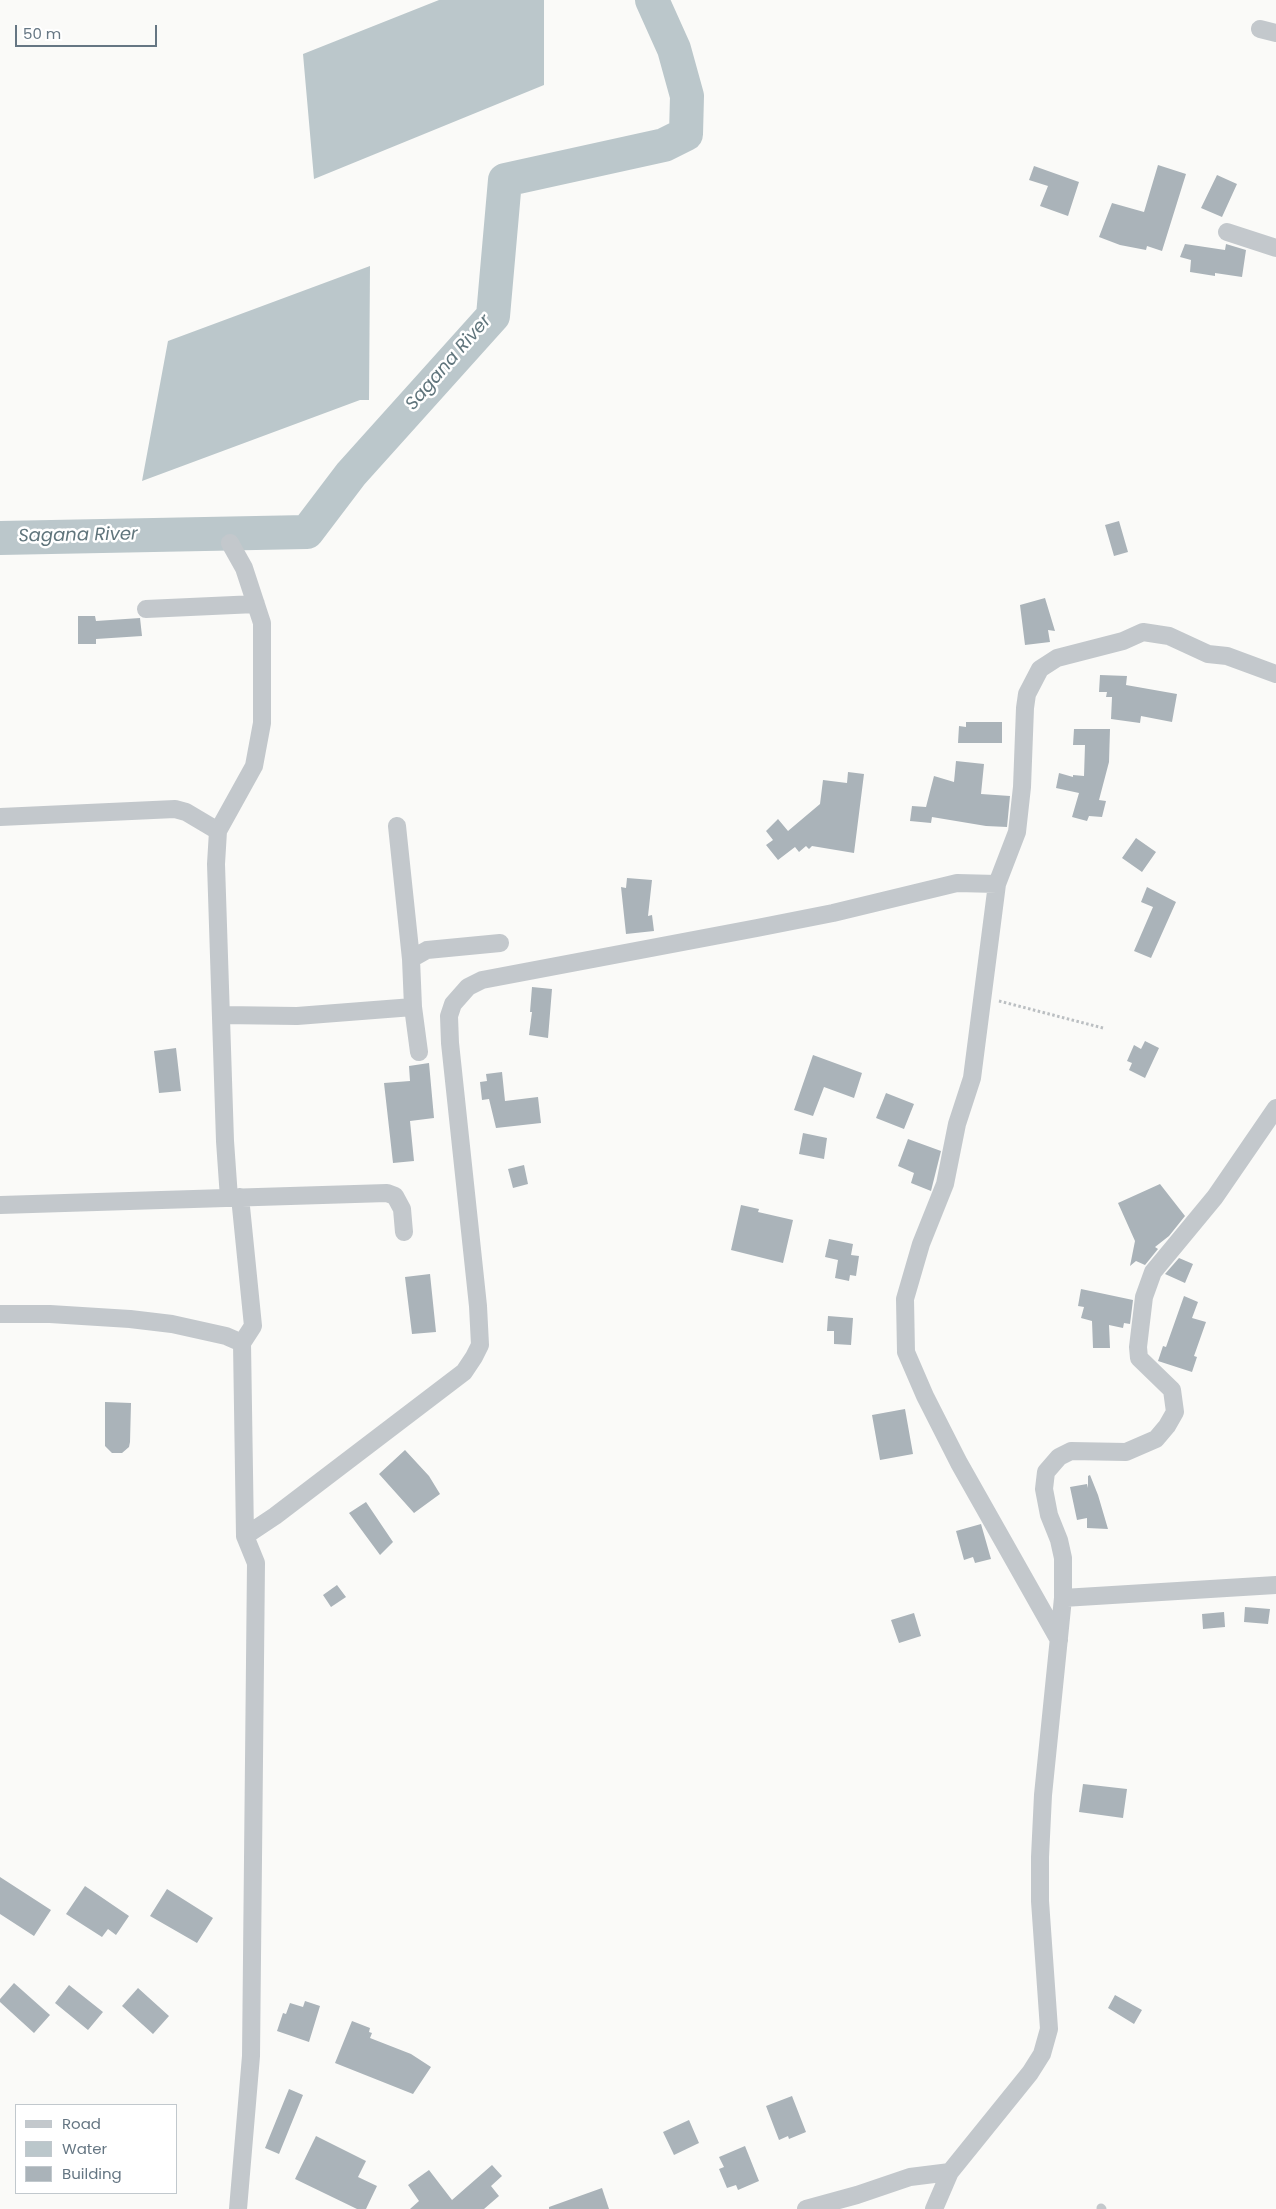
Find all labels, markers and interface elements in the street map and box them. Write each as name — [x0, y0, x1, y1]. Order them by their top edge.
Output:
scale bar — [18, 15, 160, 47]
text: 50 m — [23, 23, 61, 44]
water label: Sagana River — [402, 311, 496, 415]
water label: Sagana River — [18, 524, 138, 548]
legend — [15, 2104, 178, 2194]
text: Road — [62, 2113, 101, 2134]
text: Water — [62, 2138, 107, 2159]
text: Building — [62, 2163, 122, 2184]

